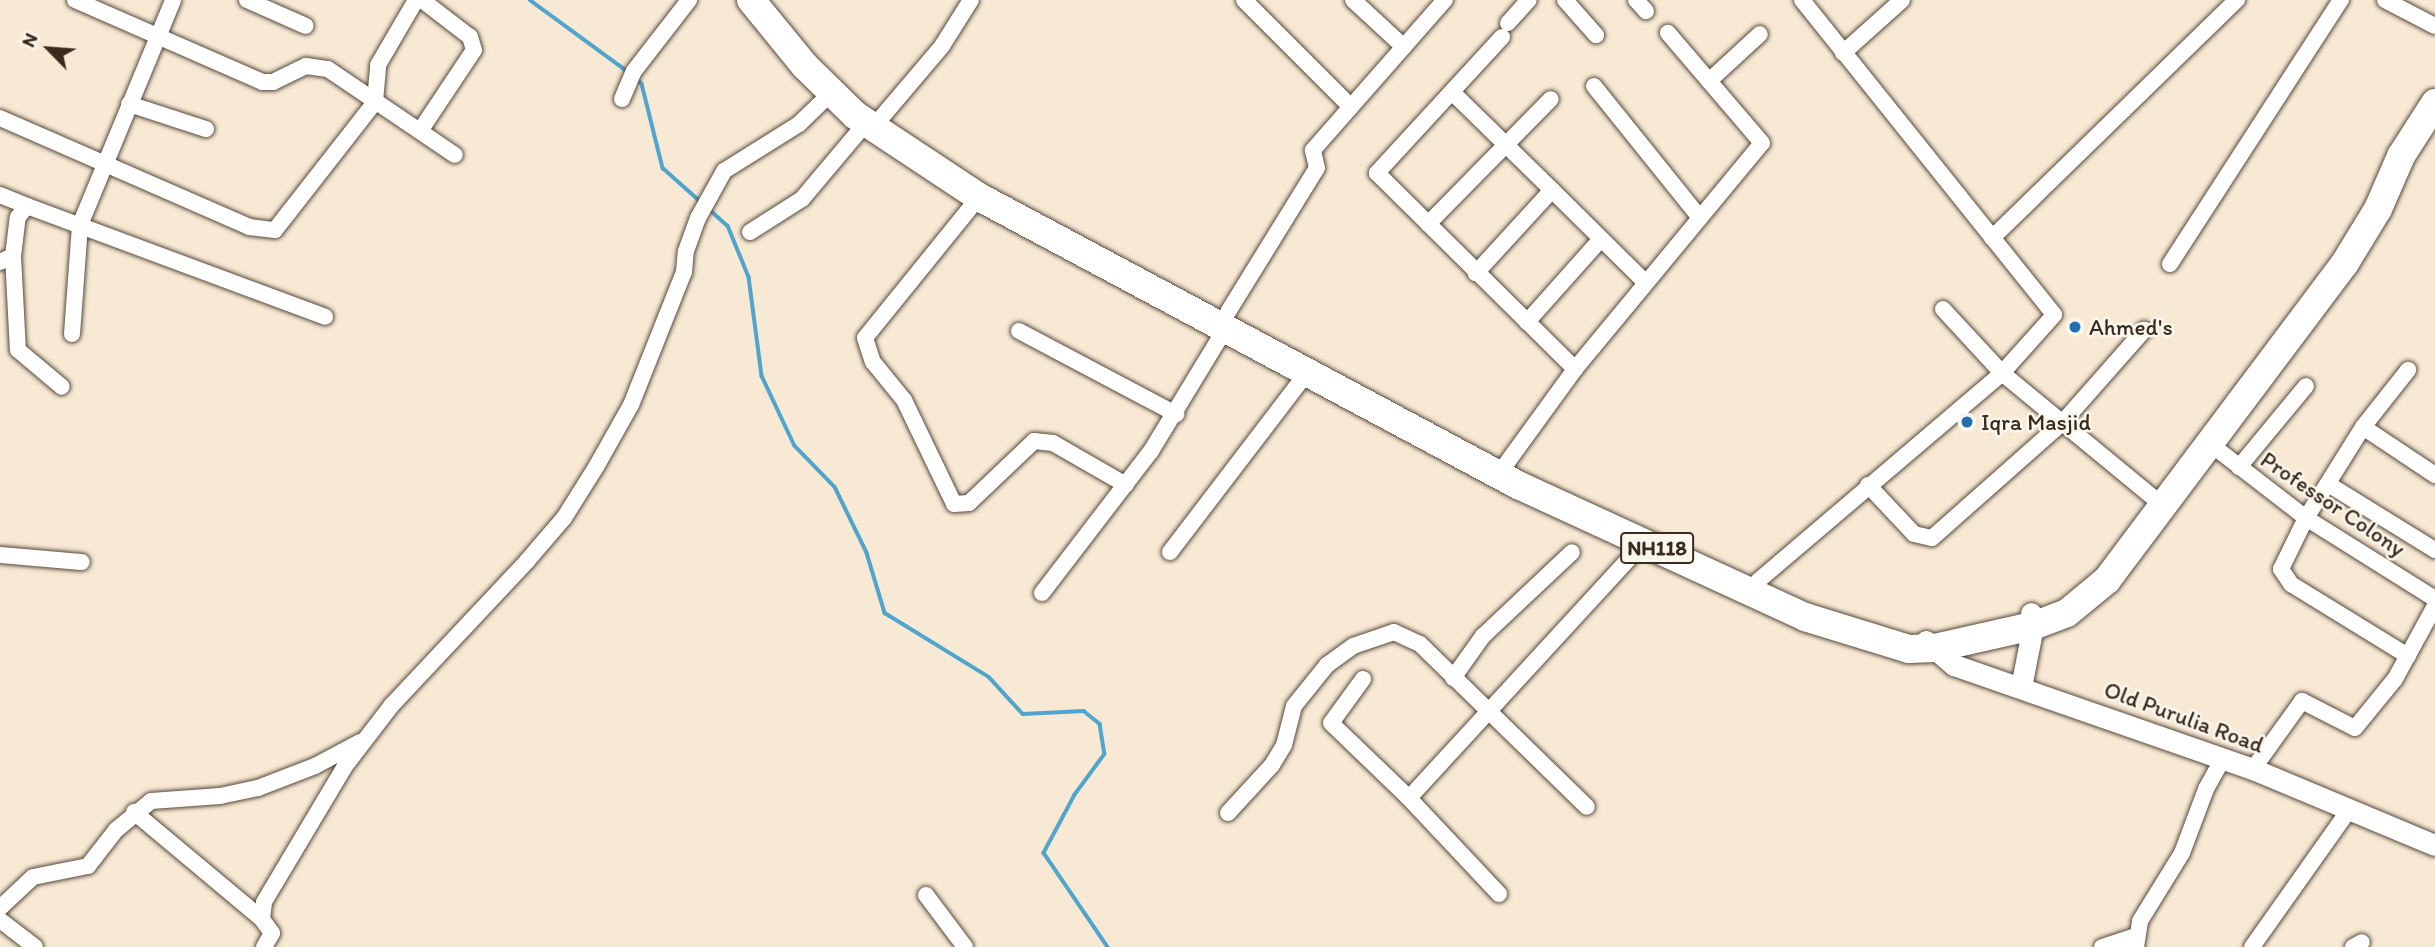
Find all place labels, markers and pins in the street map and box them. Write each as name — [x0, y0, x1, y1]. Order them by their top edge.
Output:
place label: Ahmed's — [2089, 313, 2173, 341]
marker: Ahmed's — [2067, 319, 2083, 335]
place label: Iqra Masjid — [1981, 408, 2092, 436]
marker: Iqra Masjid — [1959, 414, 1975, 430]

